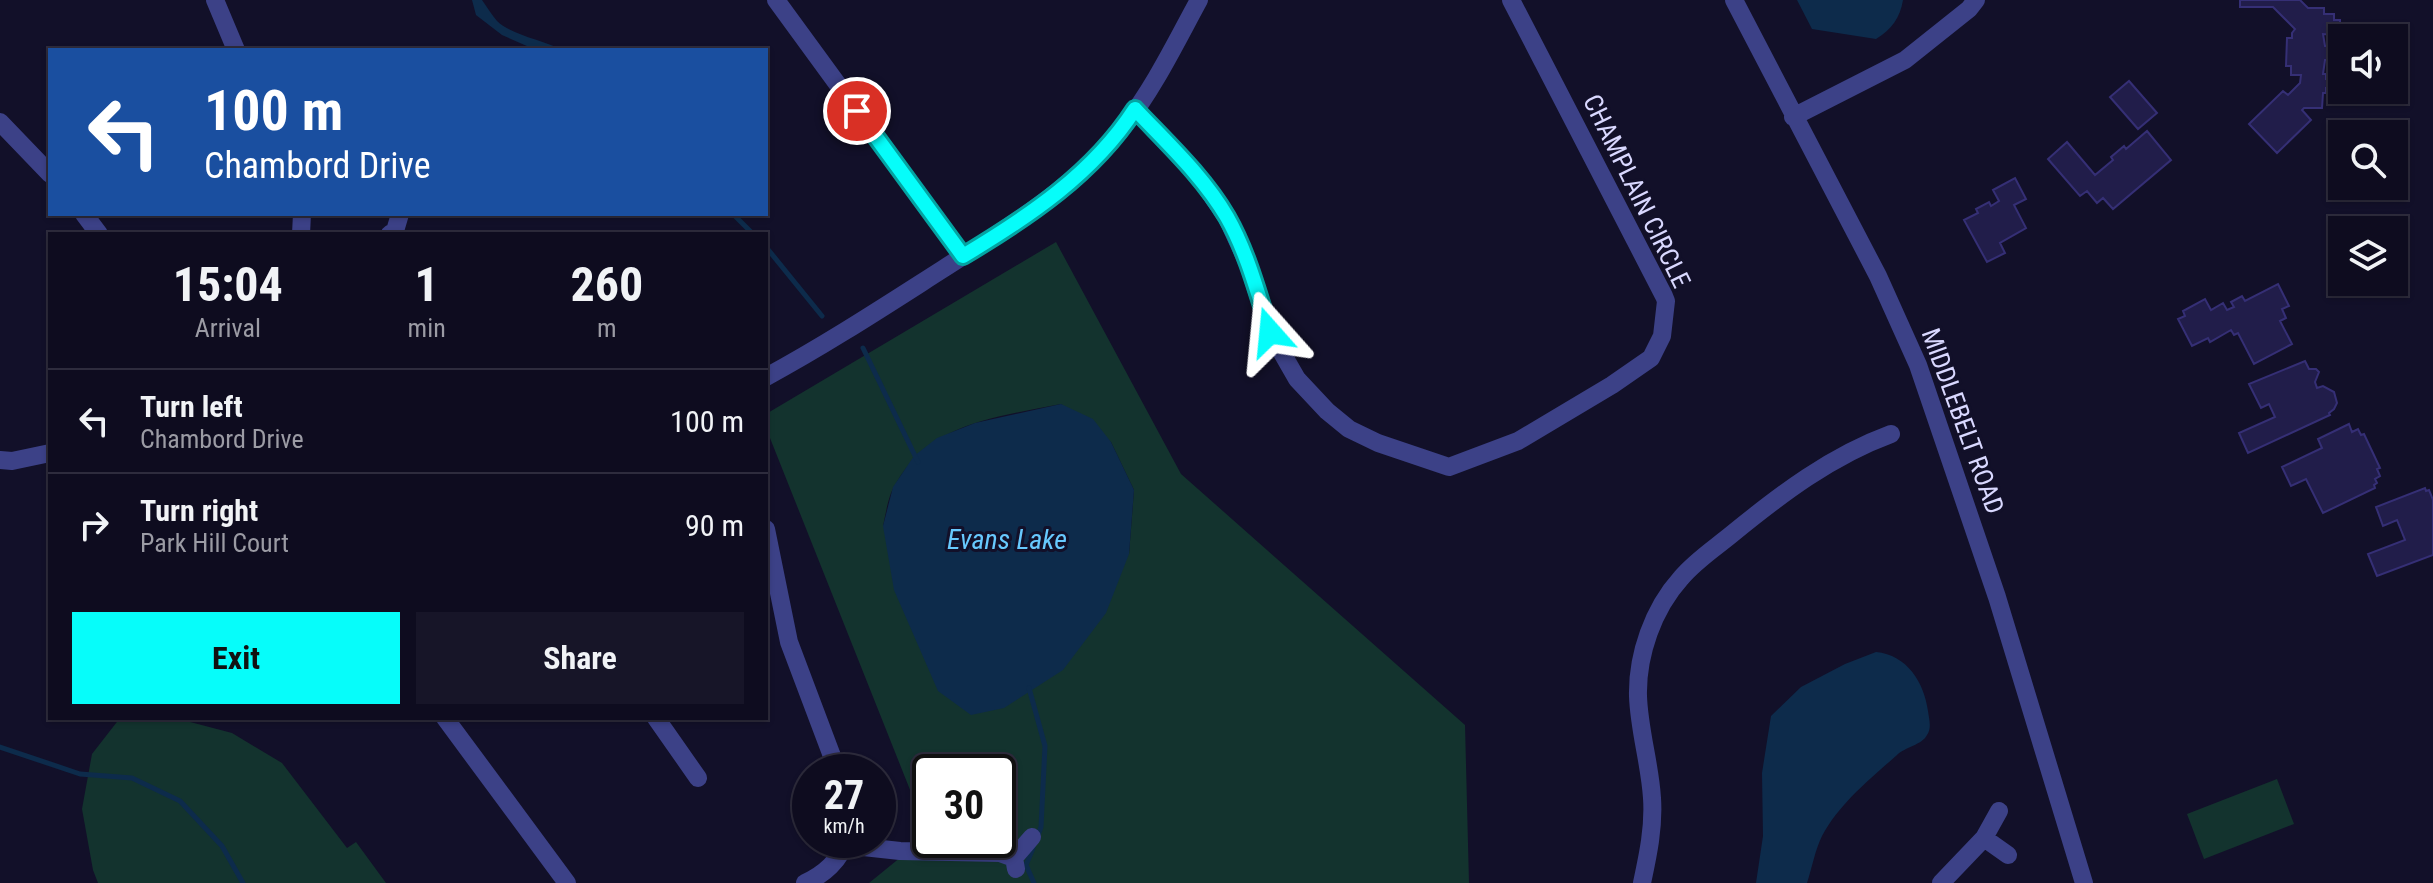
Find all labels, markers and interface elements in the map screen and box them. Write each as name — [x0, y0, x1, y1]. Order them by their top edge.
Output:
map controls — [2328, 24, 2408, 296]
button: sound — [2328, 24, 2408, 104]
pin — [823, 77, 891, 145]
text: 100 m — [204, 78, 343, 144]
icon: left — [72, 80, 176, 184]
icon: arrive — [835, 89, 879, 133]
street label: CHAMPLAIN CIRCLE — [1577, 89, 1697, 293]
button: search — [2328, 120, 2408, 200]
text: Chambord Drive — [204, 145, 431, 187]
button: layers — [2328, 216, 2408, 296]
text: 15:04 — [173, 256, 283, 313]
text: 1 — [415, 256, 439, 313]
text: 260 — [570, 256, 643, 313]
position arrow — [1228, 290, 1312, 374]
text: Arrival — [195, 313, 261, 343]
text: min — [408, 313, 446, 343]
text: m — [597, 313, 617, 343]
street label: MIDDLEBELT ROAD — [1916, 324, 2010, 518]
text: Turn left — [140, 389, 243, 424]
icon: left — [72, 399, 116, 443]
text: 100 m — [670, 404, 744, 439]
text: Chambord Drive — [140, 424, 304, 454]
text: Turn right — [140, 493, 258, 528]
icon: right — [72, 503, 116, 547]
text: 90 m — [685, 508, 744, 543]
water label: Evans Lake — [947, 523, 1067, 556]
text: Park Hill Court — [140, 528, 289, 558]
button: Exit — [72, 612, 400, 704]
button: Share — [416, 612, 744, 704]
speed limit sign: 30 — [912, 754, 1016, 858]
text: 27 — [824, 772, 864, 819]
text: km/h — [823, 814, 865, 838]

